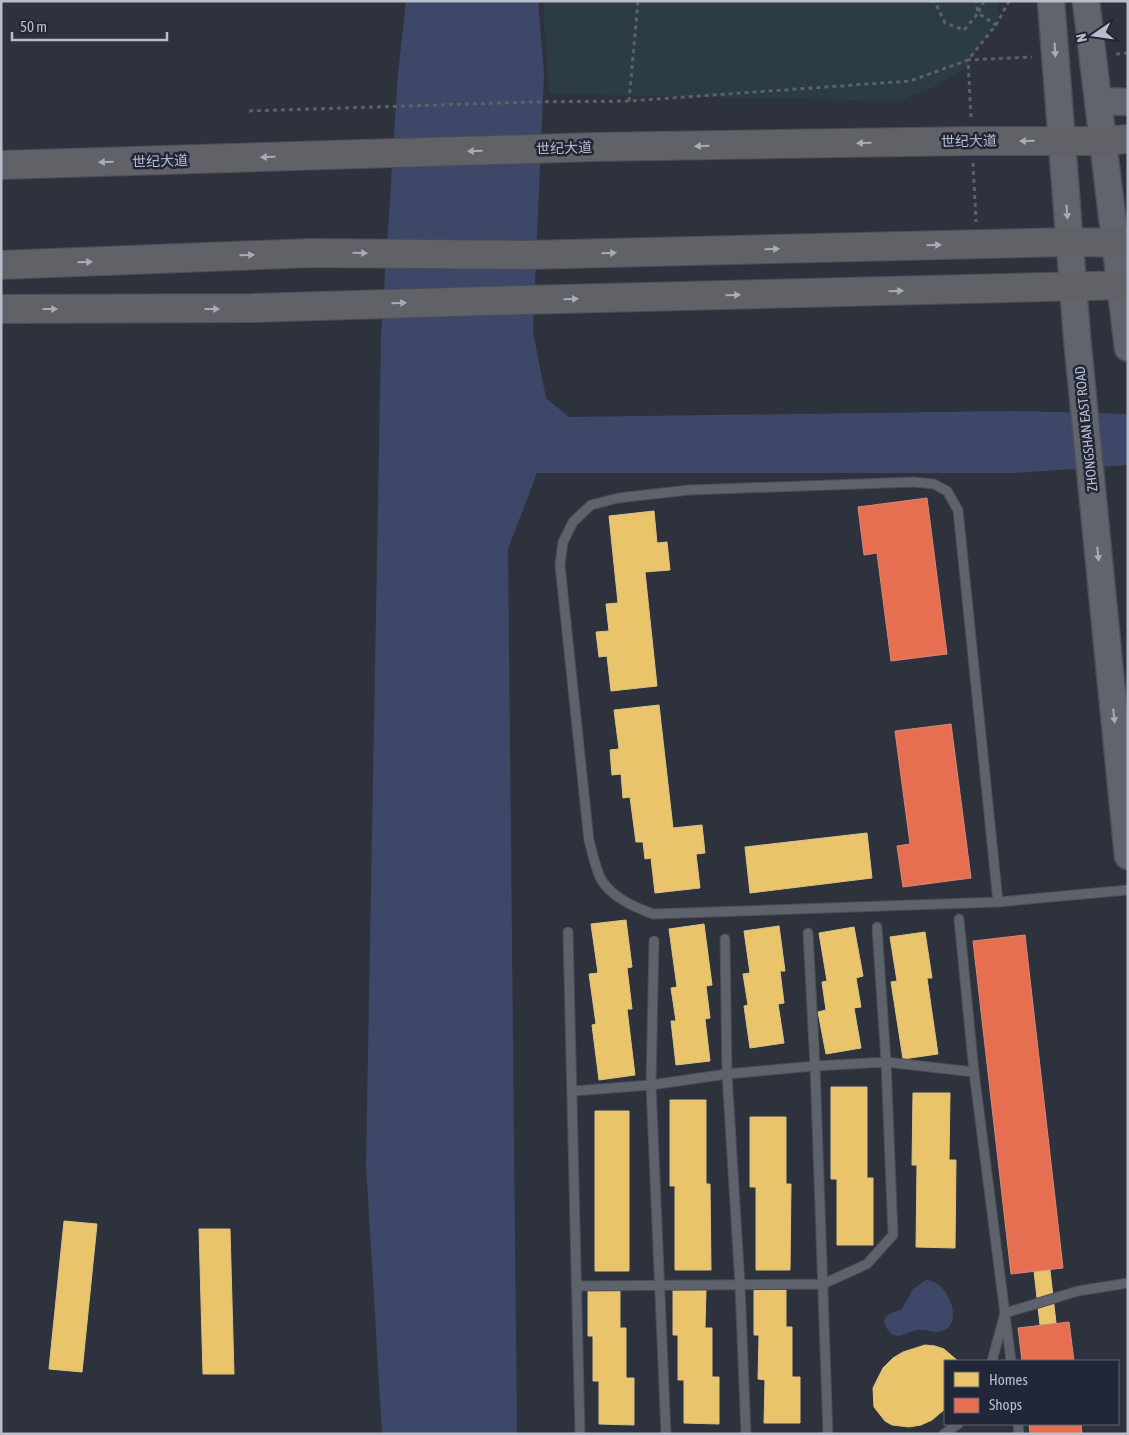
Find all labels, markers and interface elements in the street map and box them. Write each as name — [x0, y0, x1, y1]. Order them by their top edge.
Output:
scale bar — [12, 10, 168, 42]
north arrow — [1069, 10, 1119, 60]
text: 50 m — [20, 18, 47, 35]
text: N — [1073, 32, 1090, 44]
one-way arrow — [1051, 42, 1059, 58]
street label: 世纪大道 — [941, 133, 997, 149]
one-way arrow — [1018, 137, 1034, 145]
street label: 世纪大道 — [536, 139, 592, 157]
one-way arrow — [856, 139, 872, 147]
one-way arrow — [693, 142, 709, 150]
one-way arrow — [466, 147, 482, 155]
street label: 世纪大道 — [132, 152, 188, 170]
one-way arrow — [260, 154, 276, 162]
one-way arrow — [98, 159, 114, 167]
one-way arrow — [1064, 204, 1072, 220]
one-way arrow — [926, 241, 942, 249]
one-way arrow — [764, 245, 780, 253]
one-way arrow — [352, 249, 368, 257]
one-way arrow — [602, 249, 618, 257]
one-way arrow — [240, 251, 256, 259]
one-way arrow — [77, 257, 93, 265]
one-way arrow — [888, 287, 904, 295]
one-way arrow — [726, 290, 742, 298]
one-way arrow — [563, 294, 579, 302]
one-way arrow — [391, 299, 407, 307]
one-way arrow — [42, 305, 58, 313]
one-way arrow — [205, 305, 221, 313]
street label: ZHONGSHAN EAST ROAD — [1071, 365, 1101, 492]
one-way arrow — [1094, 546, 1102, 562]
one-way arrow — [1110, 708, 1118, 724]
legend — [944, 1360, 1119, 1425]
text: Homes — [989, 1371, 1028, 1388]
text: Shops — [989, 1396, 1022, 1413]

